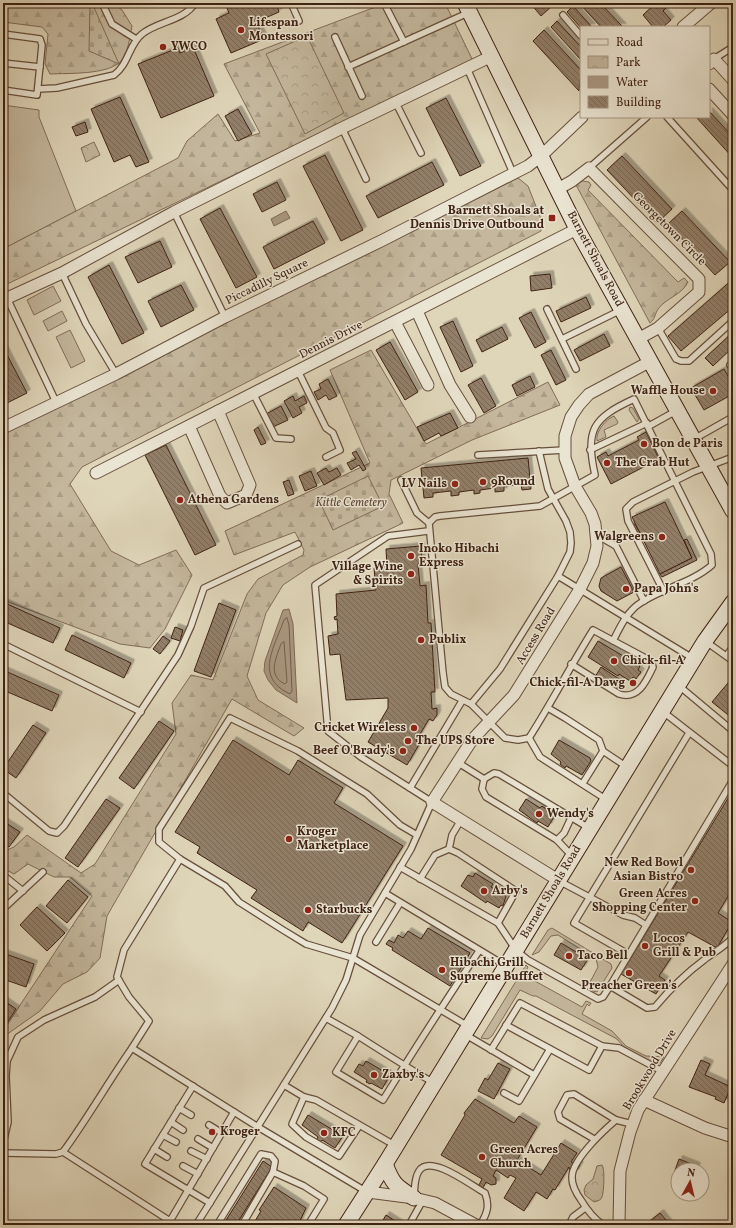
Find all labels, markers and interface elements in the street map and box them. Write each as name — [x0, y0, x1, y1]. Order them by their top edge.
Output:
place label: Lifespan Montessori — [249, 15, 313, 45]
marker: Lifespan Montessori — [236, 25, 246, 35]
legend — [580, 26, 710, 118]
text: Road — [616, 35, 643, 51]
place label: YWCO — [171, 39, 207, 55]
marker: YWCO — [158, 42, 168, 52]
text: Park — [616, 55, 641, 71]
text: Water — [616, 75, 648, 91]
text: Building — [616, 95, 661, 111]
street label: Georgetown Circle — [629, 189, 709, 269]
place label: Barnett Shoals at Dennis Drive Outbound — [410, 203, 545, 233]
street label: Barnett Shoals Road — [563, 208, 627, 310]
marker: Barnett Shoals at Dennis Drive Outbound — [547, 213, 557, 223]
street label: Piccadilly Square — [223, 255, 311, 309]
street label: Dennis Drive — [297, 317, 366, 363]
place label: Waffle House — [631, 383, 705, 399]
marker: Waffle House — [708, 386, 718, 396]
place label: Bon de Paris — [652, 436, 723, 452]
marker: Bon de Paris — [639, 439, 649, 449]
place label: The Crab Hut — [615, 455, 690, 471]
marker: The Crab Hut — [602, 458, 612, 468]
place label: 9Round — [491, 474, 536, 490]
place label: LV Nails — [401, 476, 447, 492]
marker: 9Round — [478, 477, 488, 487]
marker: LV Nails — [450, 479, 460, 489]
place label: Athena Gardens — [188, 492, 279, 508]
marker: Athena Gardens — [175, 495, 185, 505]
park label: Kittle Cemetery — [315, 495, 387, 511]
place label: Walgreens — [594, 529, 654, 545]
marker: Walgreens — [657, 532, 667, 542]
place label: Inoko Hibachi Express — [419, 541, 499, 571]
marker: Inoko Hibachi Express — [406, 551, 416, 561]
place label: Village Wine & Spirits — [332, 559, 403, 589]
marker: Village Wine & Spirits — [406, 569, 416, 579]
place label: Papa John's — [634, 581, 699, 597]
marker: Papa John's — [621, 584, 631, 594]
street label: Access Road — [513, 604, 560, 668]
place label: Publix — [429, 632, 466, 648]
marker: Publix — [416, 635, 426, 645]
place label: Chick-fil-A — [622, 653, 685, 669]
marker: Chick-fil-A — [609, 656, 619, 666]
place label: Chick-fil-A Dawg — [530, 675, 625, 691]
marker: Chick-fil-A Dawg — [628, 678, 638, 688]
place label: Cricket Wireless — [314, 720, 406, 736]
marker: Cricket Wireless — [409, 723, 419, 733]
place label: The UPS Store — [416, 733, 495, 749]
marker: The UPS Store — [403, 736, 413, 746]
place label: Beef O'Brady's — [313, 743, 395, 759]
marker: Beef O'Brady's — [398, 746, 408, 756]
place label: Wendy's — [547, 806, 594, 822]
marker: Wendy's — [534, 809, 544, 819]
place label: Kroger Marketplace — [297, 824, 368, 854]
marker: Kroger Marketplace — [284, 834, 294, 844]
street label: Barnett Shoals Road — [517, 842, 585, 942]
place label: New Red Bowl Asian Bistro — [604, 855, 683, 885]
marker: New Red Bowl Asian Bistro — [686, 865, 696, 875]
place label: Arby's — [492, 883, 528, 899]
marker: Arby's — [479, 886, 489, 896]
place label: Green Acres Shopping Center — [592, 886, 687, 916]
marker: Green Acres Shopping Center — [690, 896, 700, 906]
place label: Starbucks — [316, 902, 373, 918]
marker: Starbucks — [303, 905, 313, 915]
place label: Locos Grill & Pub — [653, 931, 716, 961]
marker: Locos Grill & Pub — [640, 941, 650, 951]
place label: Taco Bell — [577, 948, 628, 964]
marker: Taco Bell — [564, 951, 574, 961]
place label: Hibachi Grill Supreme Bufffet — [450, 955, 544, 985]
marker: Hibachi Grill Supreme Bufffet — [437, 965, 447, 975]
marker: Preacher Green’s — [624, 968, 634, 978]
place label: Preacher Green’s — [581, 978, 677, 994]
street label: Brookwood Drive — [619, 1026, 681, 1114]
place label: Zaxby's — [382, 1067, 425, 1083]
marker: Zaxby's — [369, 1070, 379, 1080]
place label: Kroger — [220, 1124, 260, 1140]
place label: KFC — [332, 1125, 356, 1141]
marker: Kroger — [207, 1127, 217, 1137]
marker: KFC — [319, 1128, 329, 1138]
place label: Green Acres Church — [490, 1142, 558, 1172]
marker: Green Acres Church — [477, 1152, 487, 1162]
north arrow — [670, 1162, 710, 1202]
text: N — [686, 1166, 696, 1182]

